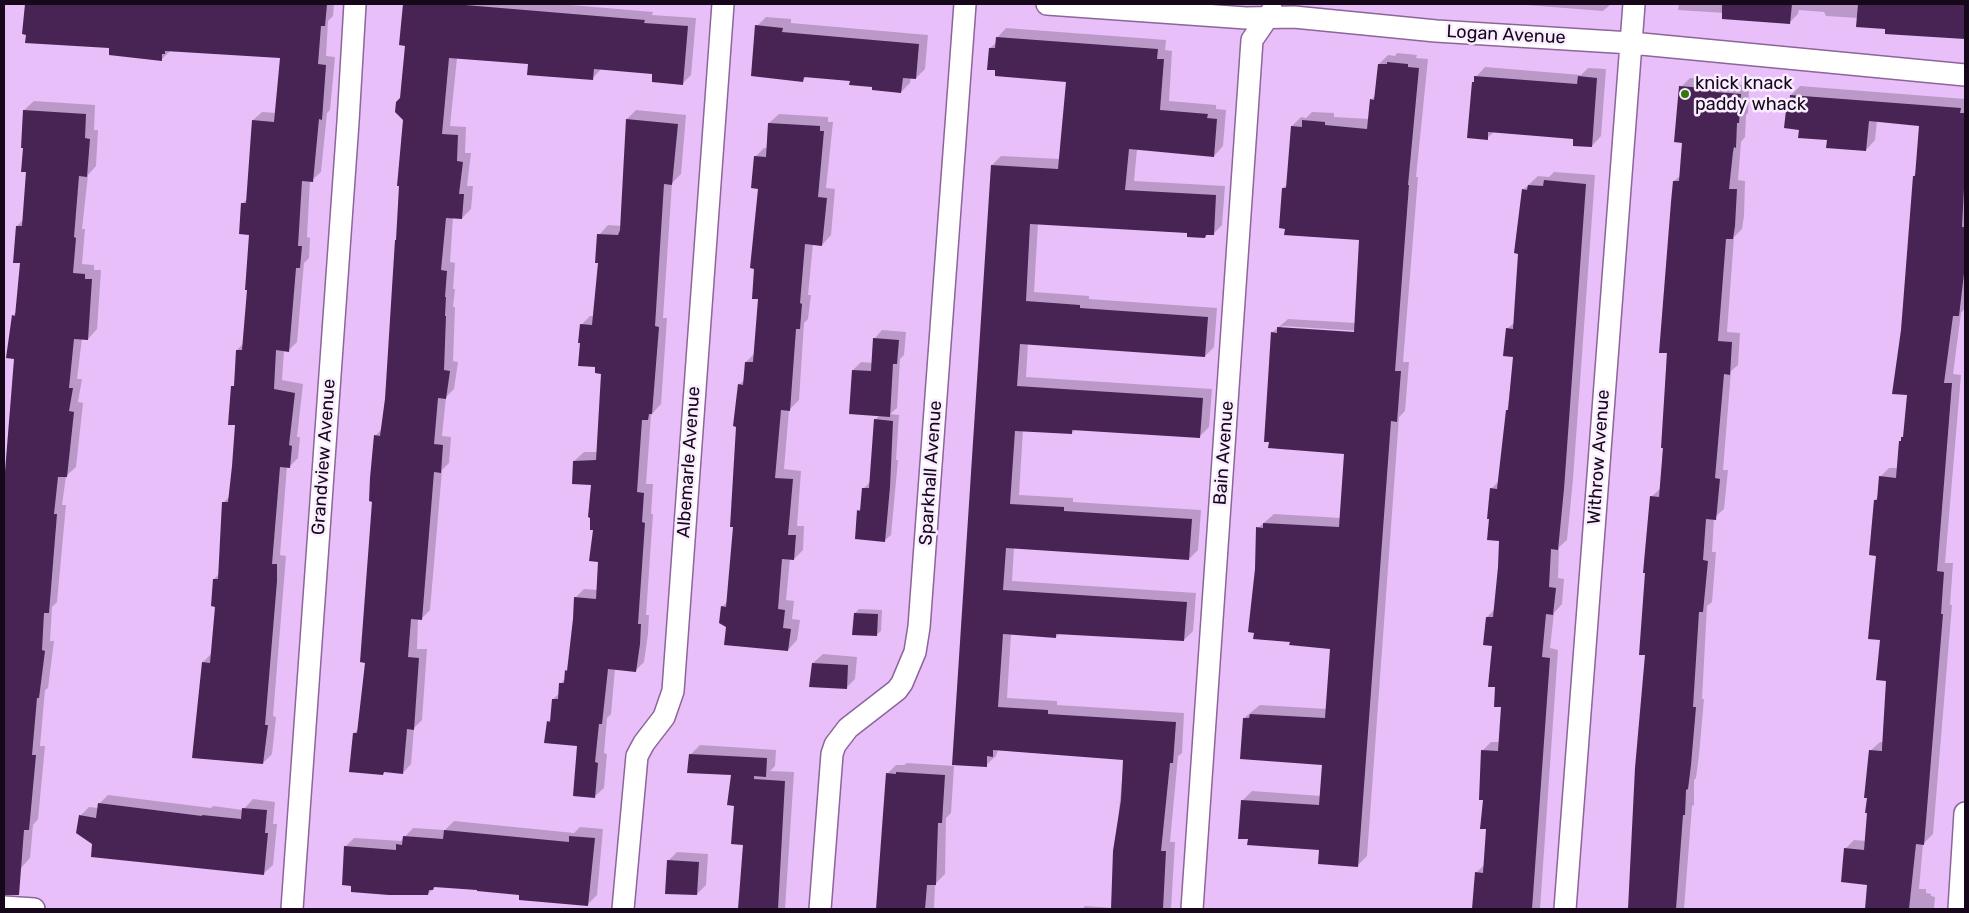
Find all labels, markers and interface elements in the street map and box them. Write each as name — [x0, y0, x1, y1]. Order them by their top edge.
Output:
street label: Logan Avenue — [1446, 21, 1566, 49]
place label: knick knack paddy whack — [1695, 73, 1806, 116]
marker: knick knack paddy whack — [1679, 88, 1691, 100]
street label: Grandview Avenue — [308, 378, 340, 536]
street label: Albemarle Avenue — [673, 385, 705, 539]
street label: Withrow Avenue — [1584, 389, 1614, 525]
street label: Sparkhall Avenue — [915, 400, 947, 546]
street label: Bain Avenue — [1210, 400, 1238, 506]

